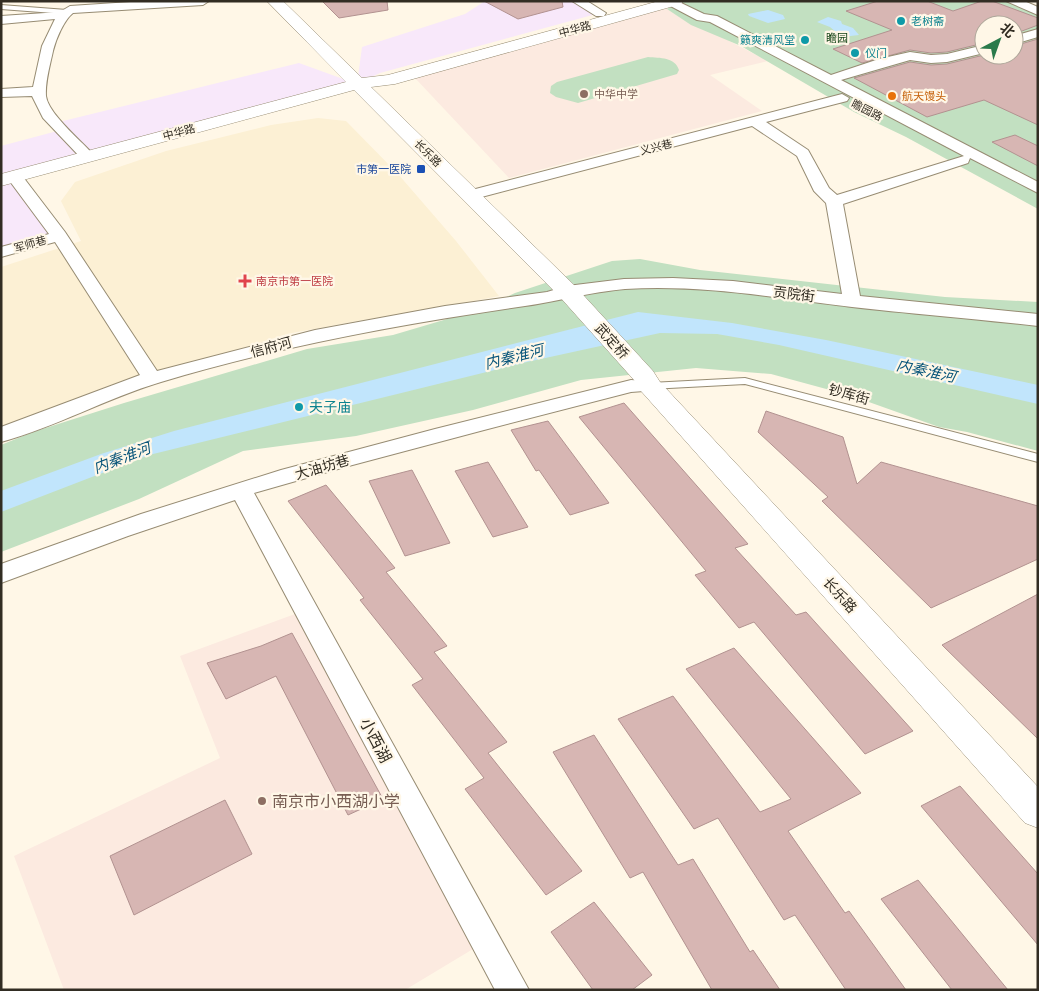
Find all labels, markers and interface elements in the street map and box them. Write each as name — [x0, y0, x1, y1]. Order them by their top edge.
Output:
marker: 老树斋 — [895, 15, 907, 27]
place label: 老树斋 — [911, 15, 944, 28]
north arrow — [974, 15, 1024, 65]
street label: 中华路 — [558, 19, 593, 40]
text: 北 — [996, 20, 1018, 42]
park label: 瞻园 — [826, 32, 848, 45]
place label: 籁爽清风堂 — [740, 34, 795, 47]
marker: 籁爽清风堂 — [799, 34, 811, 46]
marker: 仪门 — [849, 47, 861, 59]
place label: 仪门 — [865, 47, 887, 60]
marker: 中华中学 — [578, 88, 590, 100]
place label: 中华中学 — [594, 88, 638, 101]
marker: 航天馒头 — [886, 90, 898, 102]
place label: 航天馒头 — [902, 90, 946, 103]
street label: 瞻园路 — [849, 97, 884, 124]
street label: 中华路 — [162, 122, 197, 143]
street label: 长乐路 — [411, 137, 444, 170]
street label: 义兴巷 — [639, 137, 674, 158]
place label: 市第一医院 — [356, 163, 411, 176]
marker: 市第一医院 — [415, 163, 427, 175]
street label: 军师巷 — [12, 234, 48, 255]
marker: 南京市第一医院 — [238, 274, 252, 288]
place label: 南京市第一医院 — [256, 275, 333, 288]
street label: 贡院街 — [772, 284, 816, 305]
street label: 武定桥 — [591, 320, 632, 363]
street label: 信府河 — [249, 334, 294, 361]
water label: 内秦淮河 — [483, 340, 548, 373]
water label: 内秦淮河 — [895, 356, 960, 387]
street label: 钞库街 — [826, 381, 871, 408]
place label: 夫子庙 — [309, 399, 351, 416]
marker: 夫子庙 — [293, 401, 305, 413]
water label: 内秦淮河 — [91, 438, 156, 477]
street label: 大油坊巷 — [293, 452, 351, 483]
street label: 长乐路 — [819, 574, 860, 617]
street label: 小西湖 — [355, 715, 395, 766]
place label: 南京市小西湖小学 — [272, 792, 400, 812]
marker: 南京市小西湖小学 — [256, 795, 268, 807]

